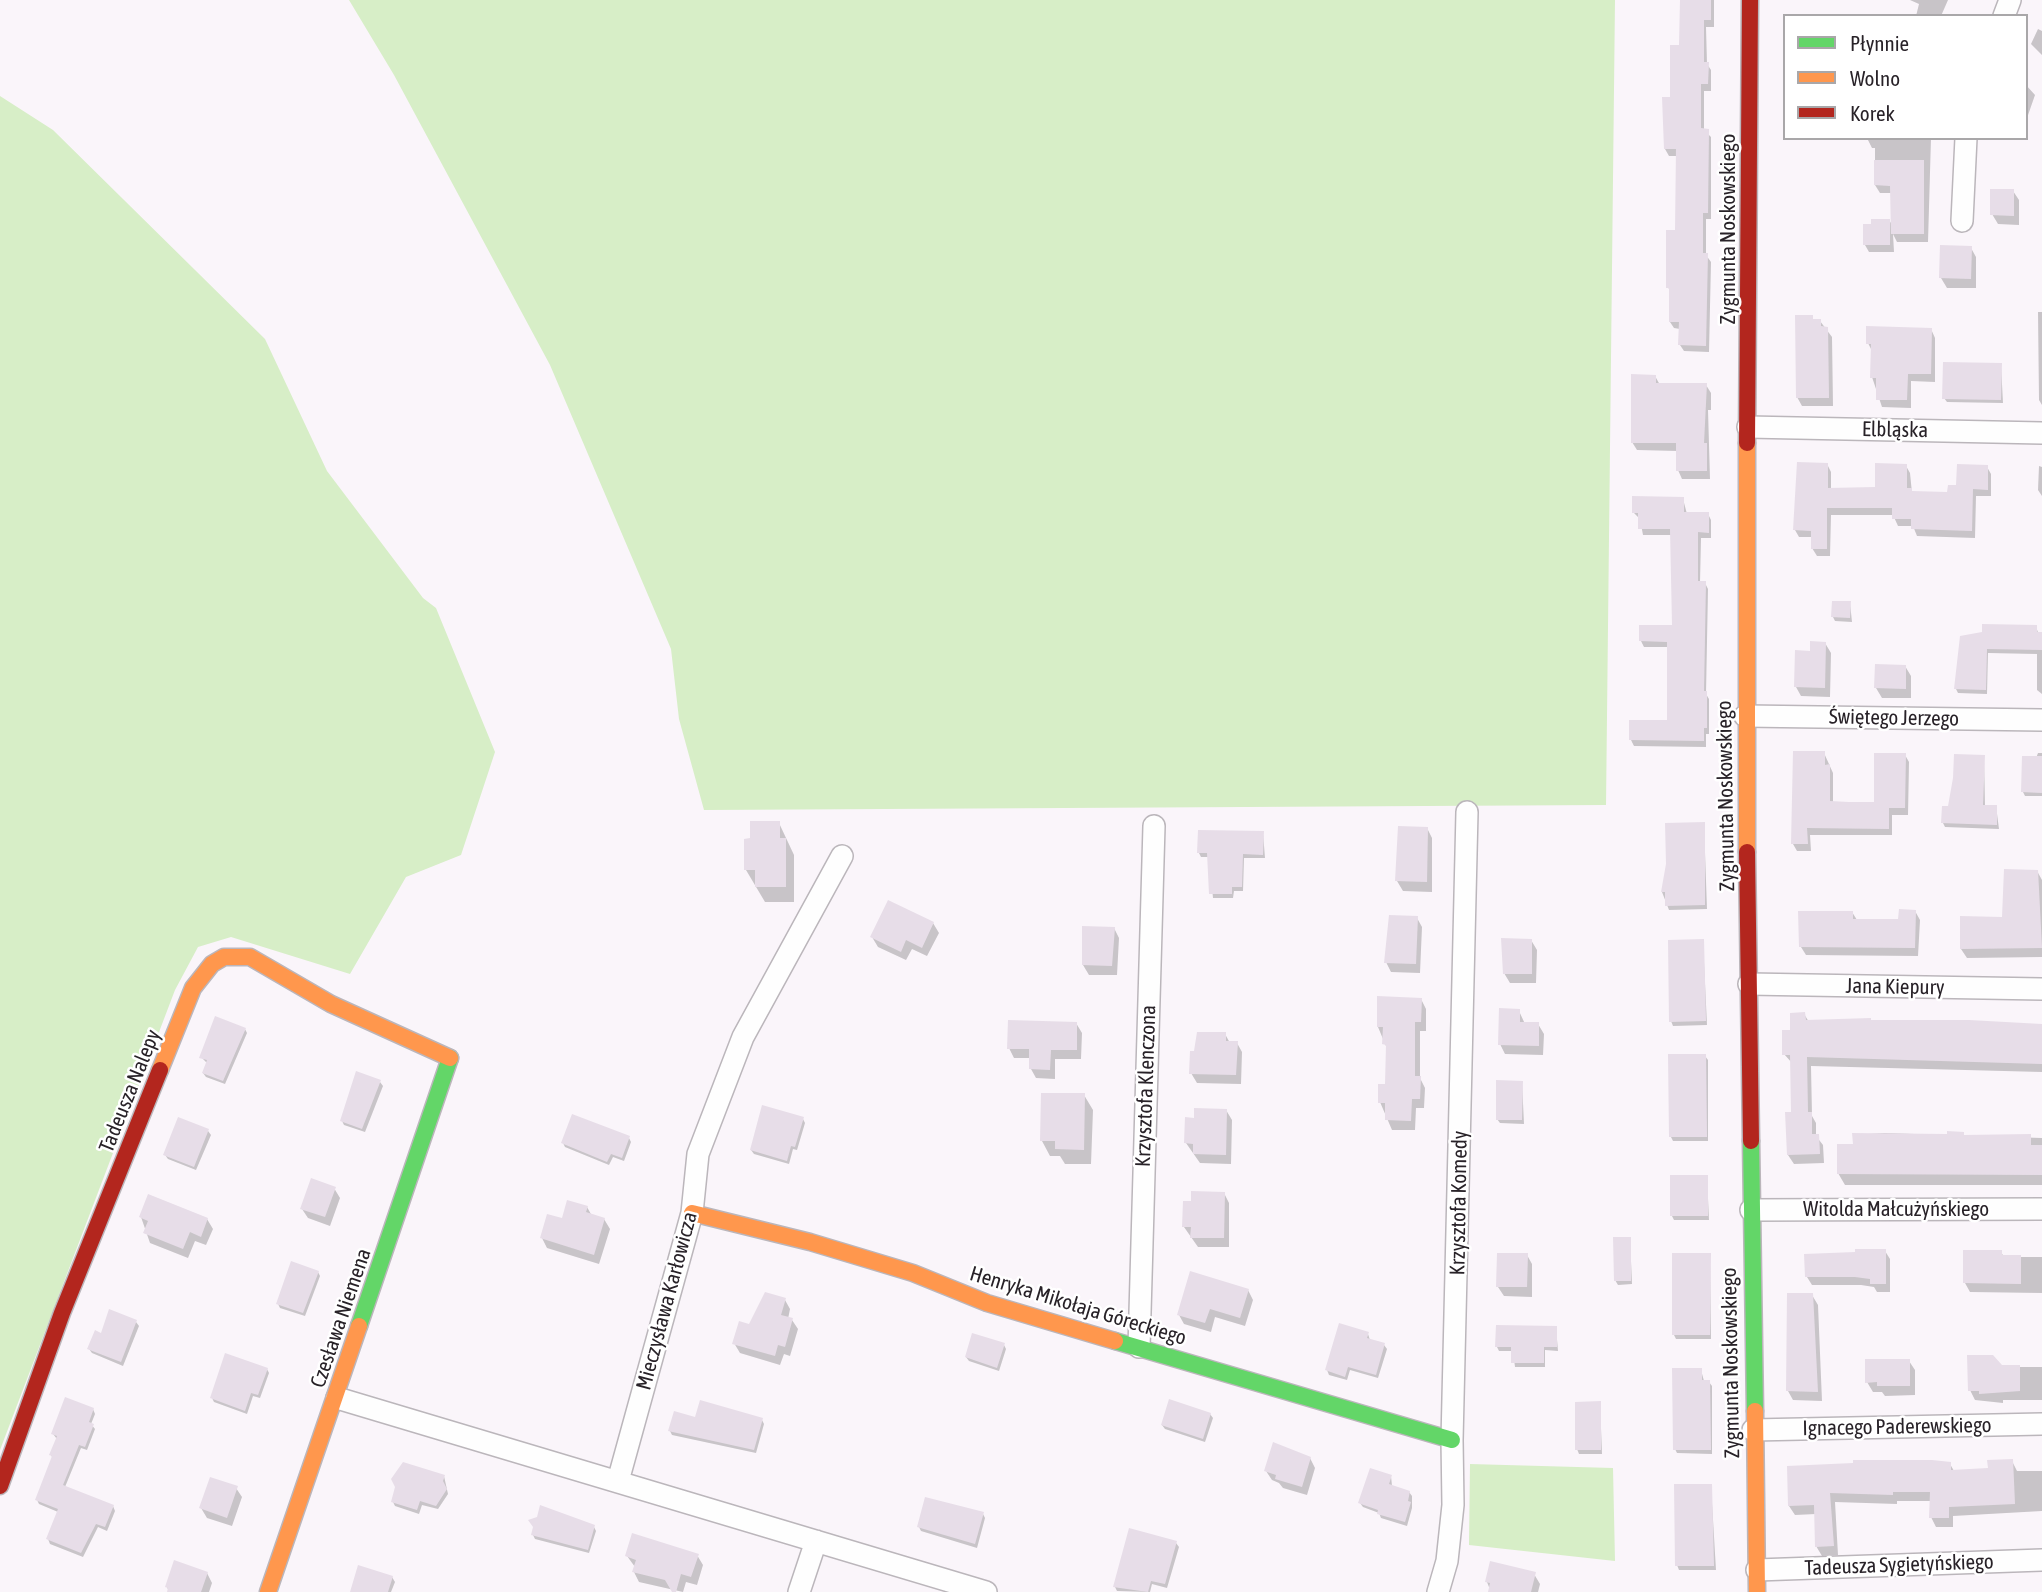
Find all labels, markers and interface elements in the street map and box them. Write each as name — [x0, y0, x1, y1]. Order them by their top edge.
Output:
legend — [1783, 14, 2028, 140]
text: Płynnie — [1850, 31, 1909, 55]
text: Wolno — [1850, 66, 1900, 90]
text: Korek — [1850, 101, 1895, 125]
street label: Zygmunta Noskowskiego — [1715, 134, 1741, 324]
street label: Elbląska — [1862, 417, 1928, 443]
street label: Zygmunta Noskowskiego — [1712, 700, 1740, 892]
street label: Świętego Jerzego — [1829, 704, 1959, 732]
street label: Jana Kiepury — [1845, 974, 1945, 1000]
street label: Krzysztofa Klenczona — [1131, 1005, 1161, 1167]
street label: Tadeusza Nalepy — [94, 1026, 166, 1156]
street label: Krzysztofa Komedy — [1445, 1130, 1473, 1276]
street label: Witolda Małcużyńskiego — [1803, 1196, 1989, 1222]
street label: Mieczysława Karłowicza — [631, 1209, 703, 1393]
street label: Czesława Niemena — [305, 1245, 377, 1391]
street label: Henryka Mikołaja Góreckiego — [967, 1261, 1189, 1351]
street label: Zygmunta Noskowskiego — [1717, 1267, 1745, 1459]
street label: Ignacego Paderewskiego — [1802, 1413, 1992, 1441]
street label: Tadeusza Sygietyńskiego — [1804, 1549, 1994, 1581]

